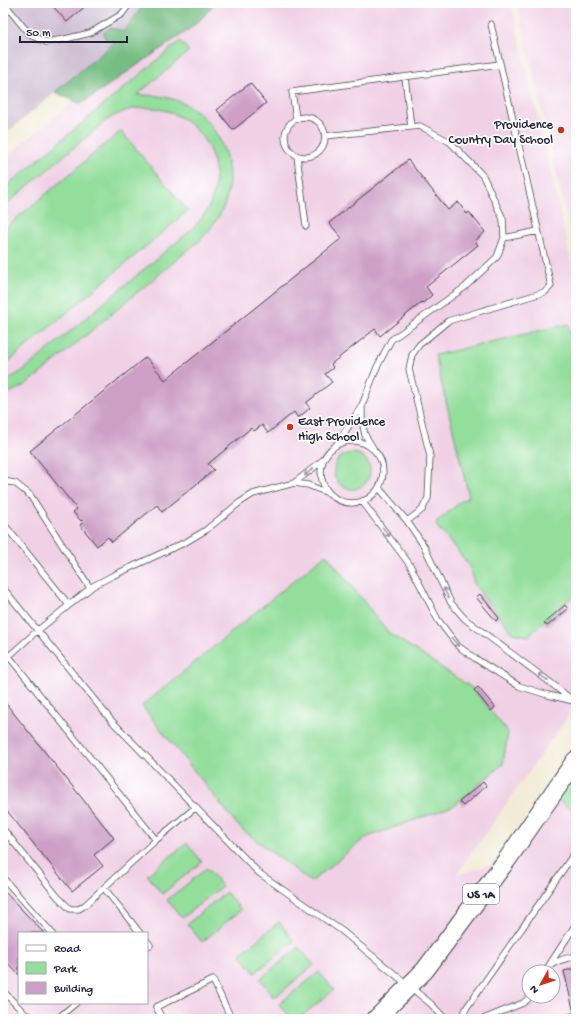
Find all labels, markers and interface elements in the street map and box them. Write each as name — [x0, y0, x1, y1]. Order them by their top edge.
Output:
scale bar — [20, 18, 127, 44]
text: 50 m — [26, 27, 51, 41]
place label: Providence Country Day School — [449, 118, 553, 148]
marker: Providence Country Day School — [556, 125, 566, 135]
place label: East Providence High School — [298, 415, 385, 445]
marker: East Providence High School — [285, 422, 295, 432]
one-way arrow — [303, 467, 314, 476]
one-way arrow — [381, 527, 390, 538]
one-way arrow — [442, 587, 449, 599]
one-way arrow — [450, 636, 459, 647]
one-way arrow — [538, 673, 549, 681]
road number: US 1A — [463, 884, 499, 904]
legend — [18, 932, 148, 1004]
text: Road — [54, 943, 81, 957]
text: Park — [53, 963, 79, 977]
north arrow — [521, 964, 561, 1004]
text: N — [528, 982, 542, 996]
text: Building — [53, 983, 93, 997]

